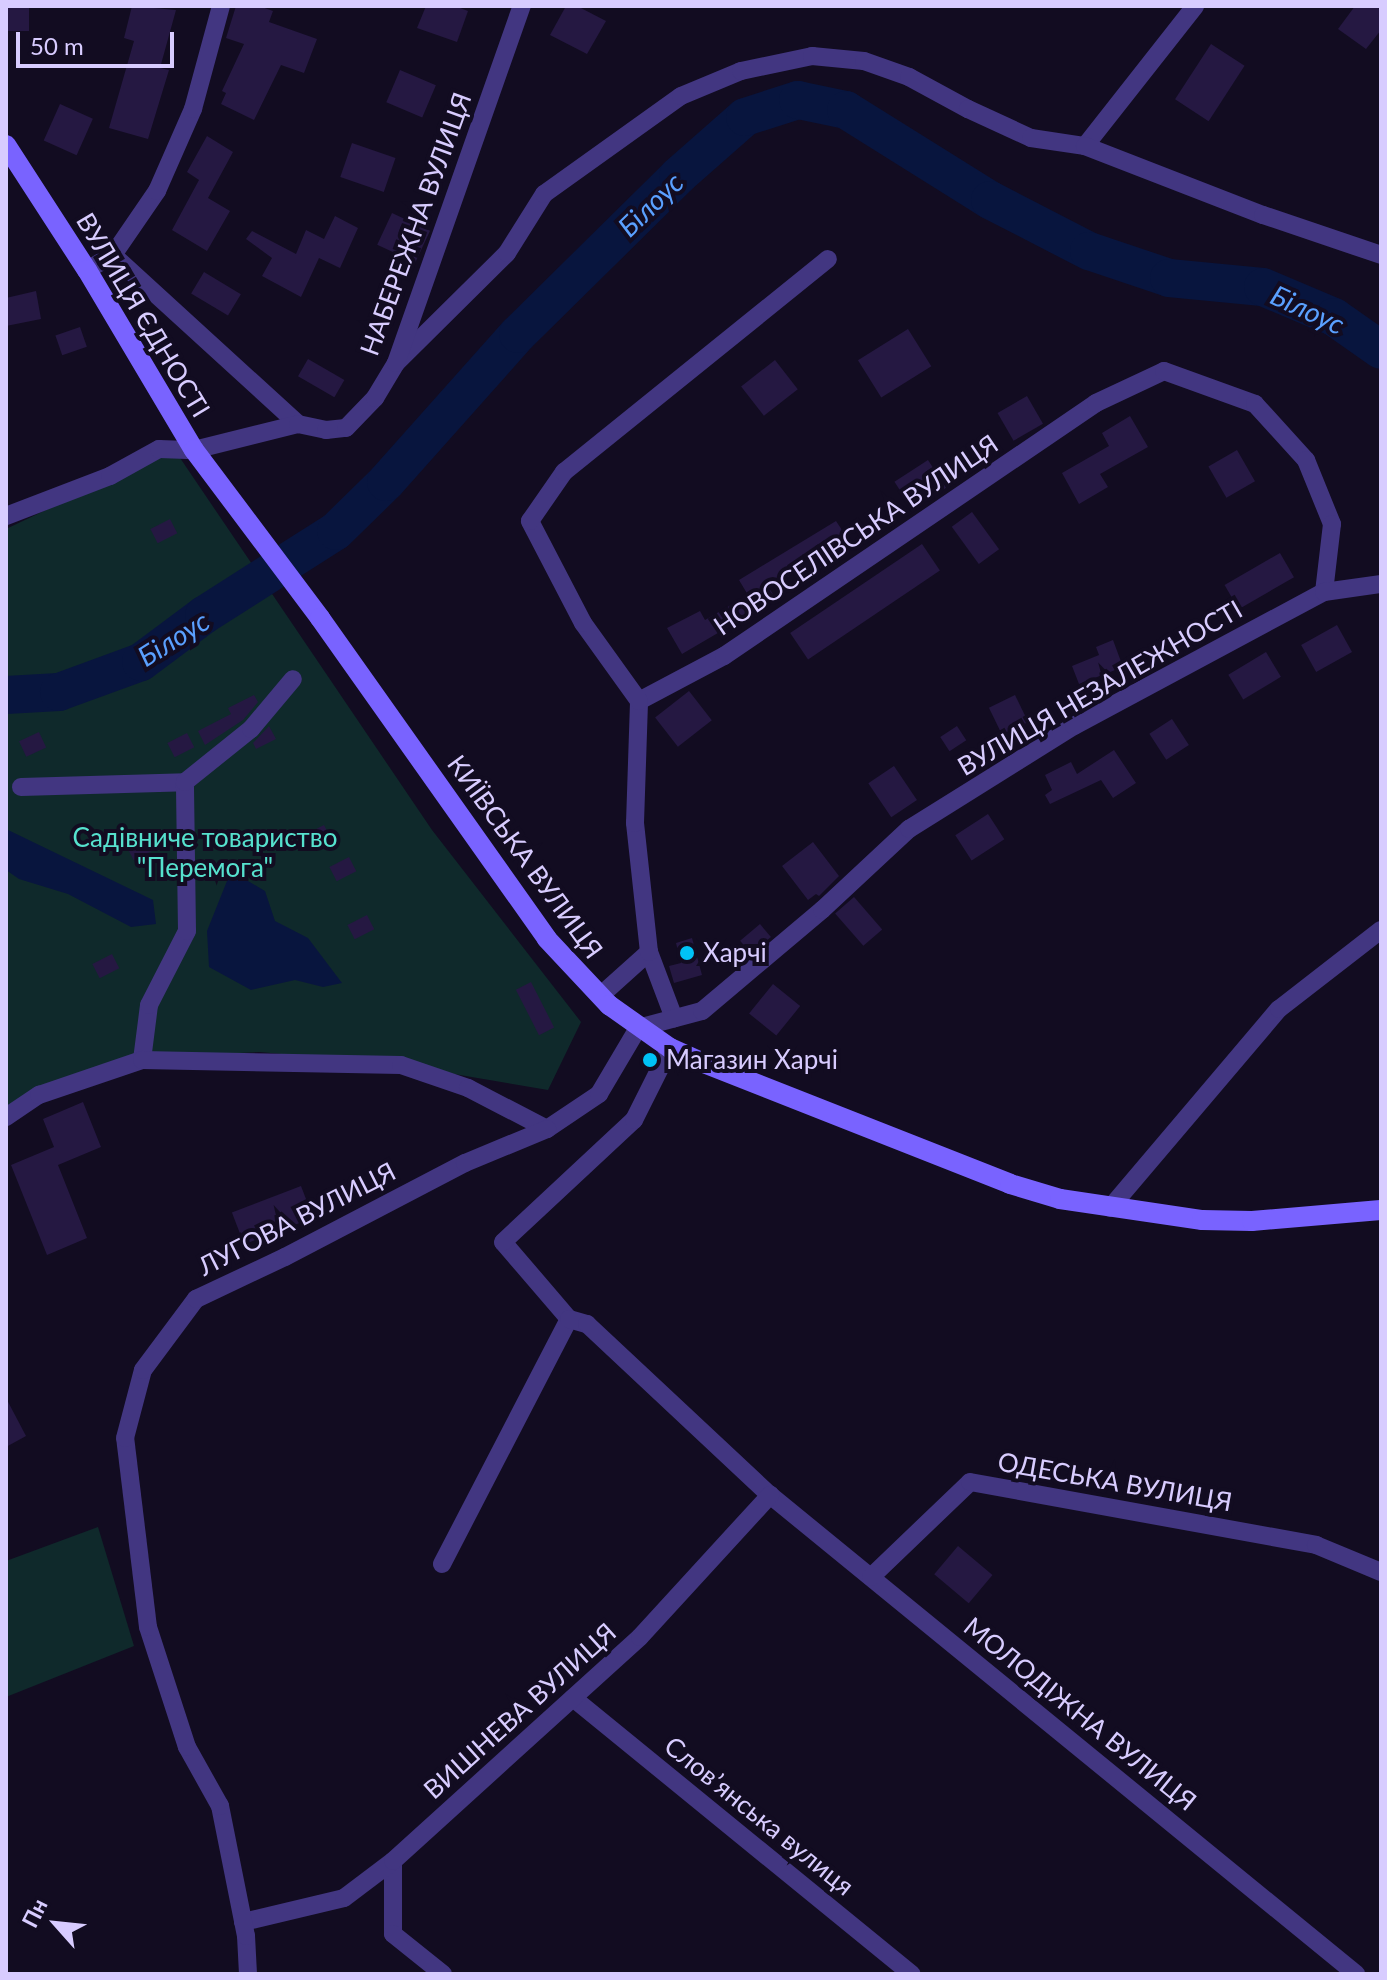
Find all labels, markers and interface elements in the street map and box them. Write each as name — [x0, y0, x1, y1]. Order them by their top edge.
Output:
scale bar — [20, 16, 178, 66]
text: 50 m — [30, 31, 84, 60]
street label: НАБЕРЕЖНА ВУЛИЦЯ — [354, 88, 478, 360]
water label: Білоус — [610, 165, 690, 243]
street label: ВУЛИЦЯ ЄДНОСТІ — [70, 207, 216, 423]
water label: Білоус — [1266, 277, 1350, 341]
street label: НОВОСЕЛІВСЬКА ВУЛИЦЯ — [708, 428, 1004, 642]
street label: ВУЛИЦЯ НЕЗАЛЕЖНОСТІ — [952, 594, 1248, 782]
water label: Білоус — [131, 603, 215, 673]
street label: КИЇВСЬКА ВУЛИЦЯ — [441, 749, 609, 965]
park label: Садівниче товариство "Перемога" — [73, 822, 337, 884]
place label: Харчі — [703, 937, 767, 969]
marker: Харчі — [678, 944, 696, 962]
place label: Магазин Харчі — [666, 1044, 838, 1076]
marker: Магазин Харчі — [641, 1051, 659, 1069]
street label: ЛУГОВА ВУЛИЦЯ — [193, 1156, 401, 1282]
street label: ОДЕСЬКА ВУЛИЦЯ — [995, 1446, 1235, 1518]
street label: МОЛОДІЖНА ВУЛИЦЯ — [958, 1611, 1202, 1817]
street label: ВИШНЕВА ВУЛИЦЯ — [418, 1617, 622, 1805]
street label: Словʼянська вулиця — [658, 1730, 860, 1902]
north arrow — [16, 1884, 96, 1964]
text: Пн — [16, 1894, 53, 1932]

